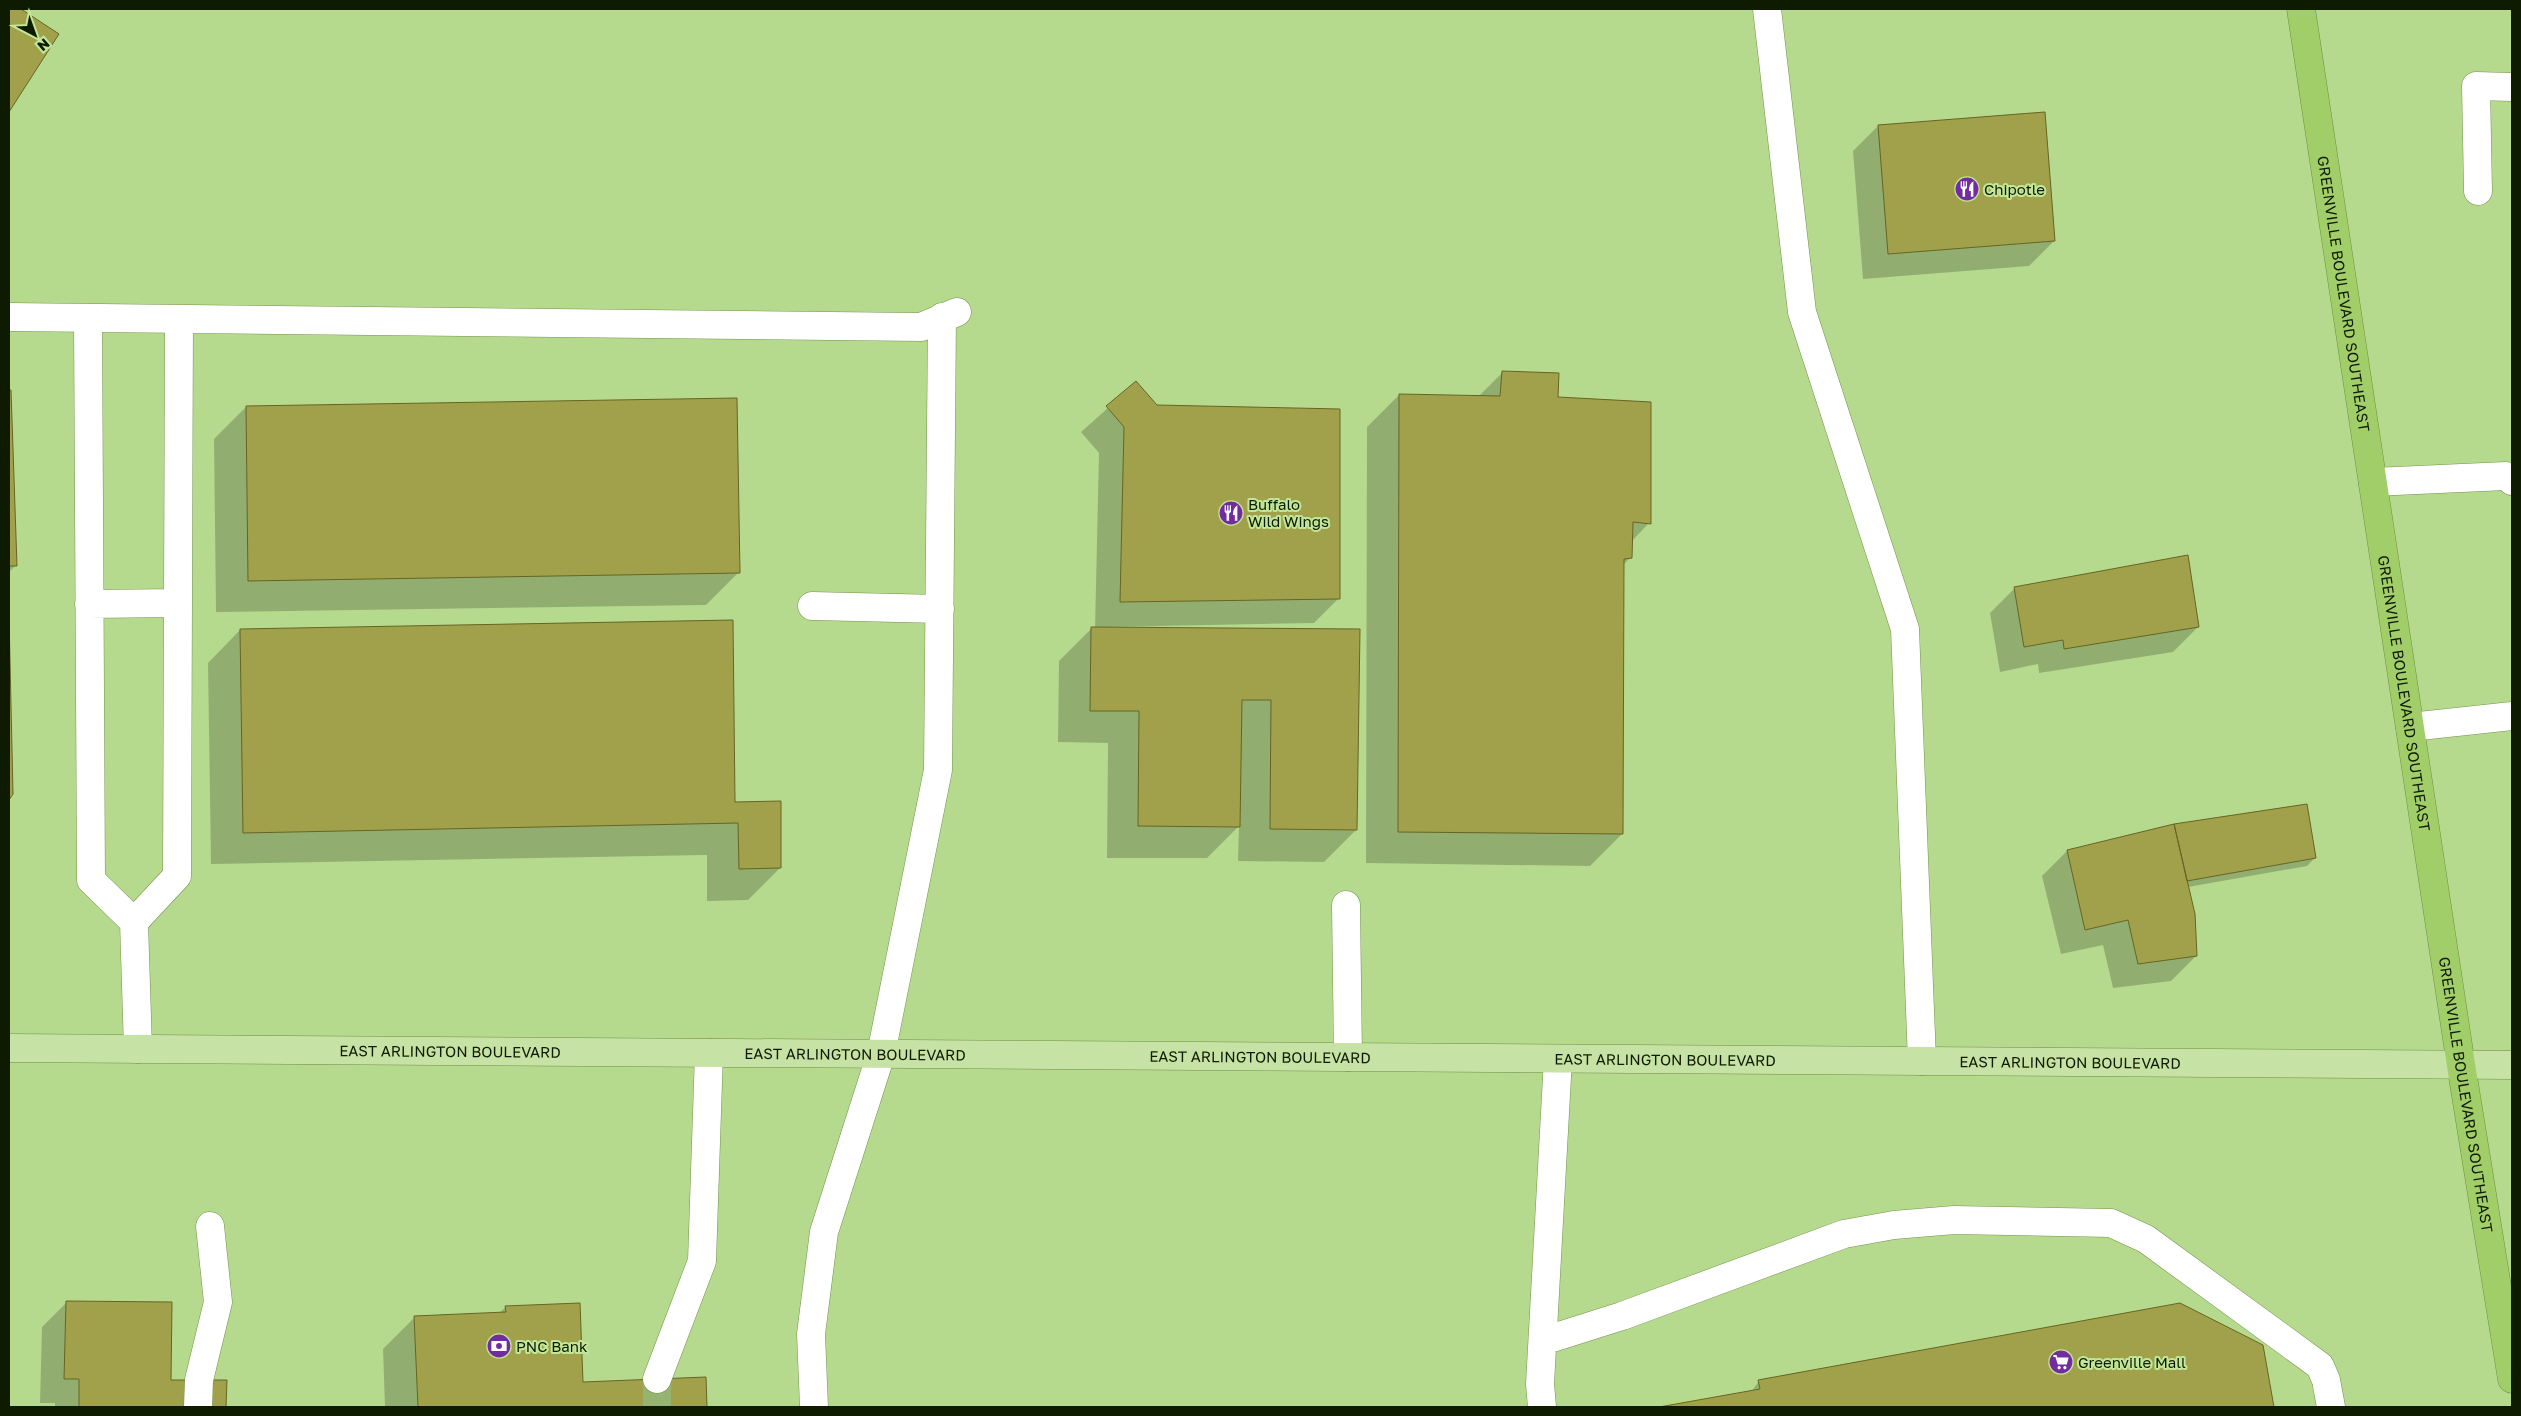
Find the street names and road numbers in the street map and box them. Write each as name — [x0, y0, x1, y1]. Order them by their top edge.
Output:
street label: GREENVILLE BOULEVARD SOUTHEAST — [2314, 155, 2374, 433]
street label: GREENVILLE BOULEVARD SOUTHEAST — [2375, 554, 2434, 832]
street label: GREENVILLE BOULEVARD SOUTHEAST — [2436, 955, 2497, 1234]
street label: EAST ARLINGTON BOULEVARD — [339, 1041, 561, 1061]
street label: EAST ARLINGTON BOULEVARD — [744, 1044, 966, 1063]
street label: EAST ARLINGTON BOULEVARD — [1149, 1047, 1371, 1066]
street label: EAST ARLINGTON BOULEVARD — [1554, 1049, 1776, 1069]
street label: EAST ARLINGTON BOULEVARD — [1959, 1052, 2181, 1072]

